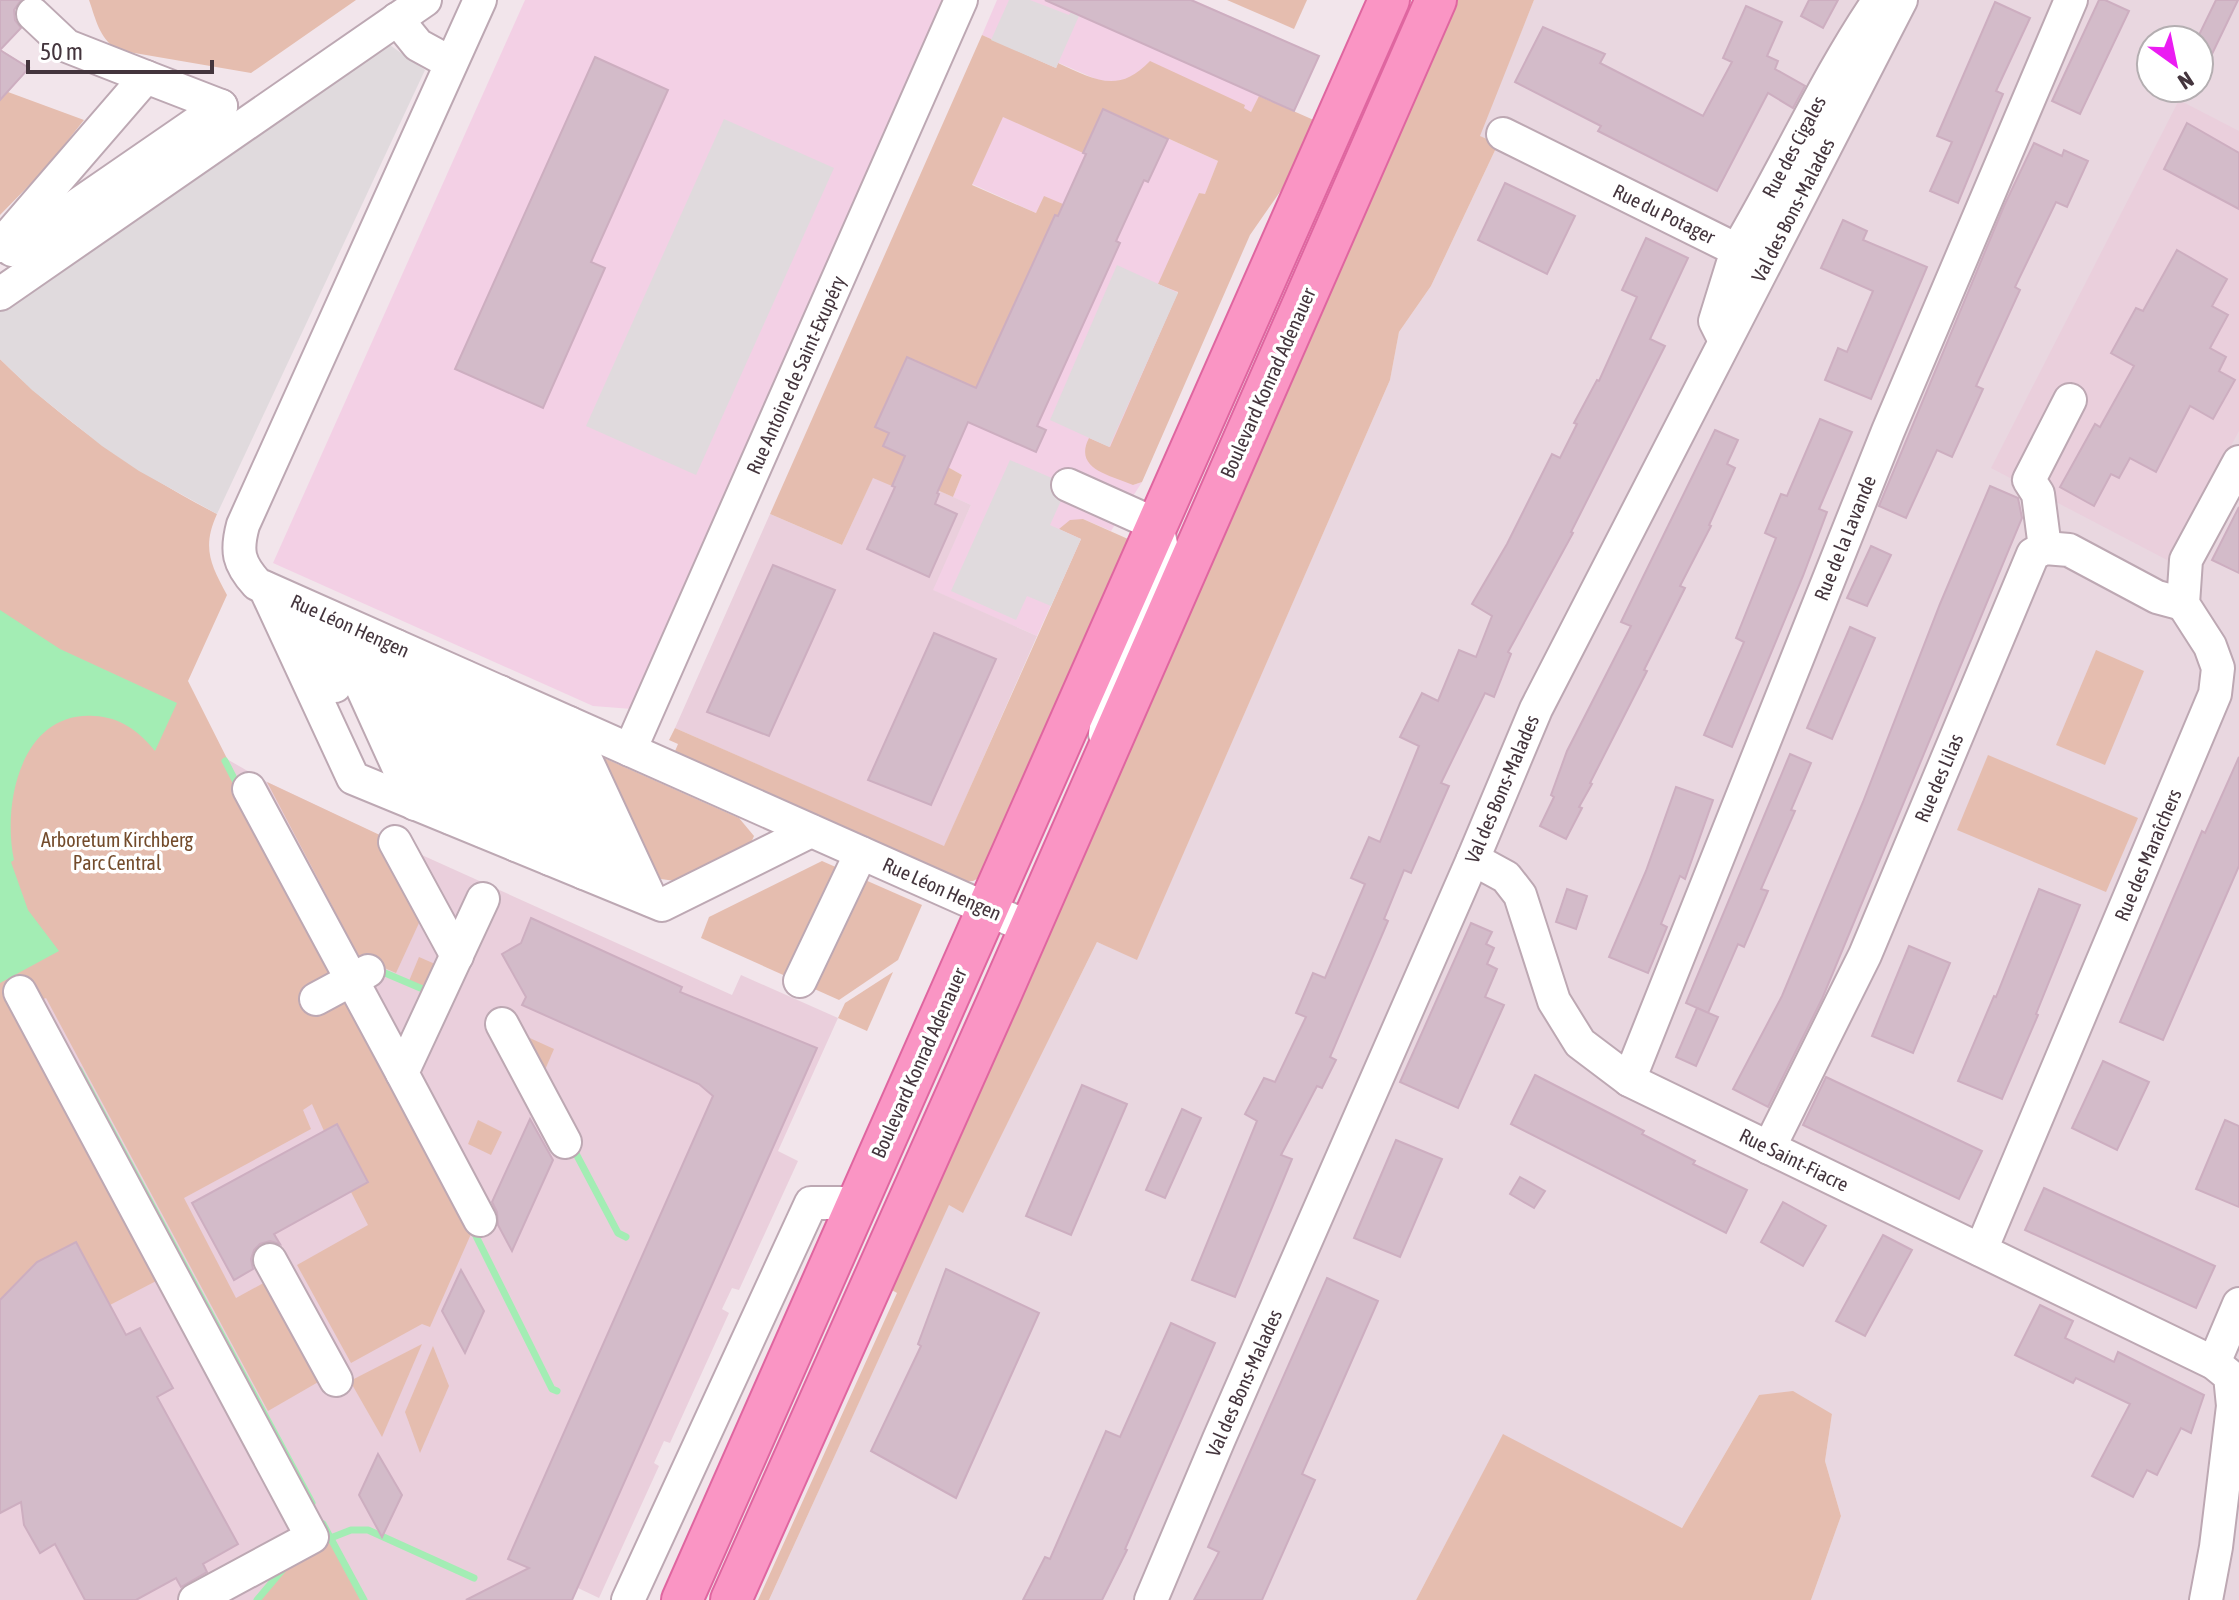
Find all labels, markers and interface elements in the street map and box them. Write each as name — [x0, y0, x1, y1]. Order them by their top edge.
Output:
scale bar — [28, 24, 212, 74]
north arrow — [2135, 24, 2215, 104]
text: 50 m — [40, 38, 83, 65]
text: N — [2173, 66, 2198, 95]
street label: Rue des Cigales — [1757, 92, 1830, 202]
street label: Val des Bons-Malades — [1746, 134, 1839, 286]
street label: Rue du Potager — [1609, 179, 1720, 249]
street label: Rue Antoine de Saint-Exupéry — [741, 272, 850, 478]
street label: Boulevard Konrad Adenauer — [1215, 283, 1320, 481]
street label: Rue de la Lavande — [1809, 472, 1880, 604]
street label: Rue Léon Hengen — [287, 589, 413, 662]
street label: Val des Bons-Malades — [1460, 711, 1543, 866]
street label: Rue des Lilas — [1910, 730, 1967, 825]
street label: Rue des Maraîchers — [2109, 785, 2186, 924]
park label: Arboretum Kirchberg Parc Central — [41, 828, 193, 874]
street label: Rue Léon Hengen — [879, 852, 1005, 925]
street label: Boulevard Konrad Adenauer — [866, 963, 971, 1161]
street label: Rue Saint-Fiacre — [1736, 1123, 1853, 1196]
street label: Val des Bons-Malades — [1201, 1306, 1286, 1460]

